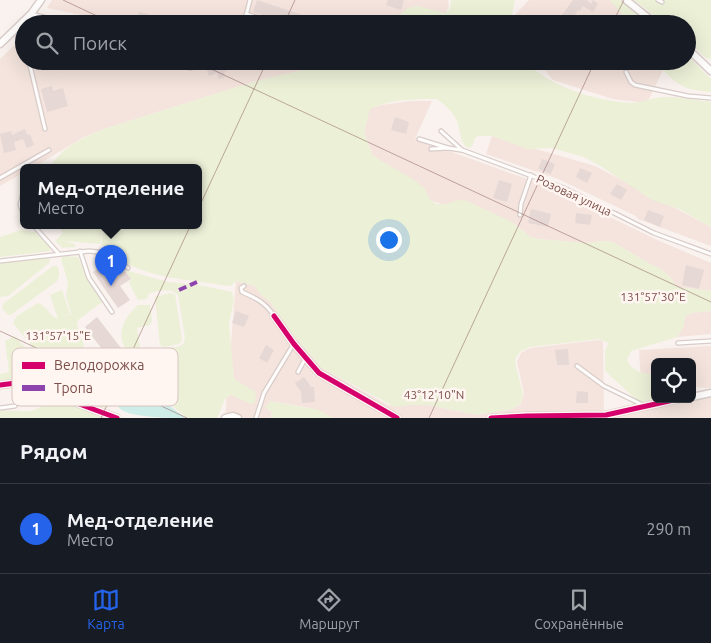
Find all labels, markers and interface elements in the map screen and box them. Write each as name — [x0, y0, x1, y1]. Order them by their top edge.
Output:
search box — [15, 15, 696, 70]
icon: search — [33, 29, 61, 57]
text: Поиск — [73, 32, 127, 54]
popup — [20, 164, 202, 229]
street label: Розовая улица — [534, 172, 614, 218]
text: Мед-отделение — [37, 177, 185, 199]
text: Место — [37, 199, 84, 217]
your location — [376, 227, 402, 253]
pin: 1 — [95, 245, 127, 286]
text: 131°57'30"E — [620, 290, 686, 303]
text: 131°57'15"E — [25, 329, 91, 342]
legend — [12, 348, 178, 406]
text: Велодорожка — [54, 357, 144, 373]
map controls — [651, 358, 696, 403]
button: locate — [651, 358, 696, 403]
text: Тропа — [54, 380, 93, 396]
text: 43°12'10"N — [404, 388, 464, 401]
text: Рядом — [20, 439, 88, 463]
text: Мед-отделение — [67, 509, 214, 531]
text: 1 — [31, 520, 41, 538]
text: 290 m — [646, 520, 691, 538]
text: Место — [67, 531, 114, 549]
tab: Карта — [87, 586, 125, 632]
tab: Маршрут — [299, 586, 360, 632]
tab: Сохранённые — [534, 586, 624, 632]

